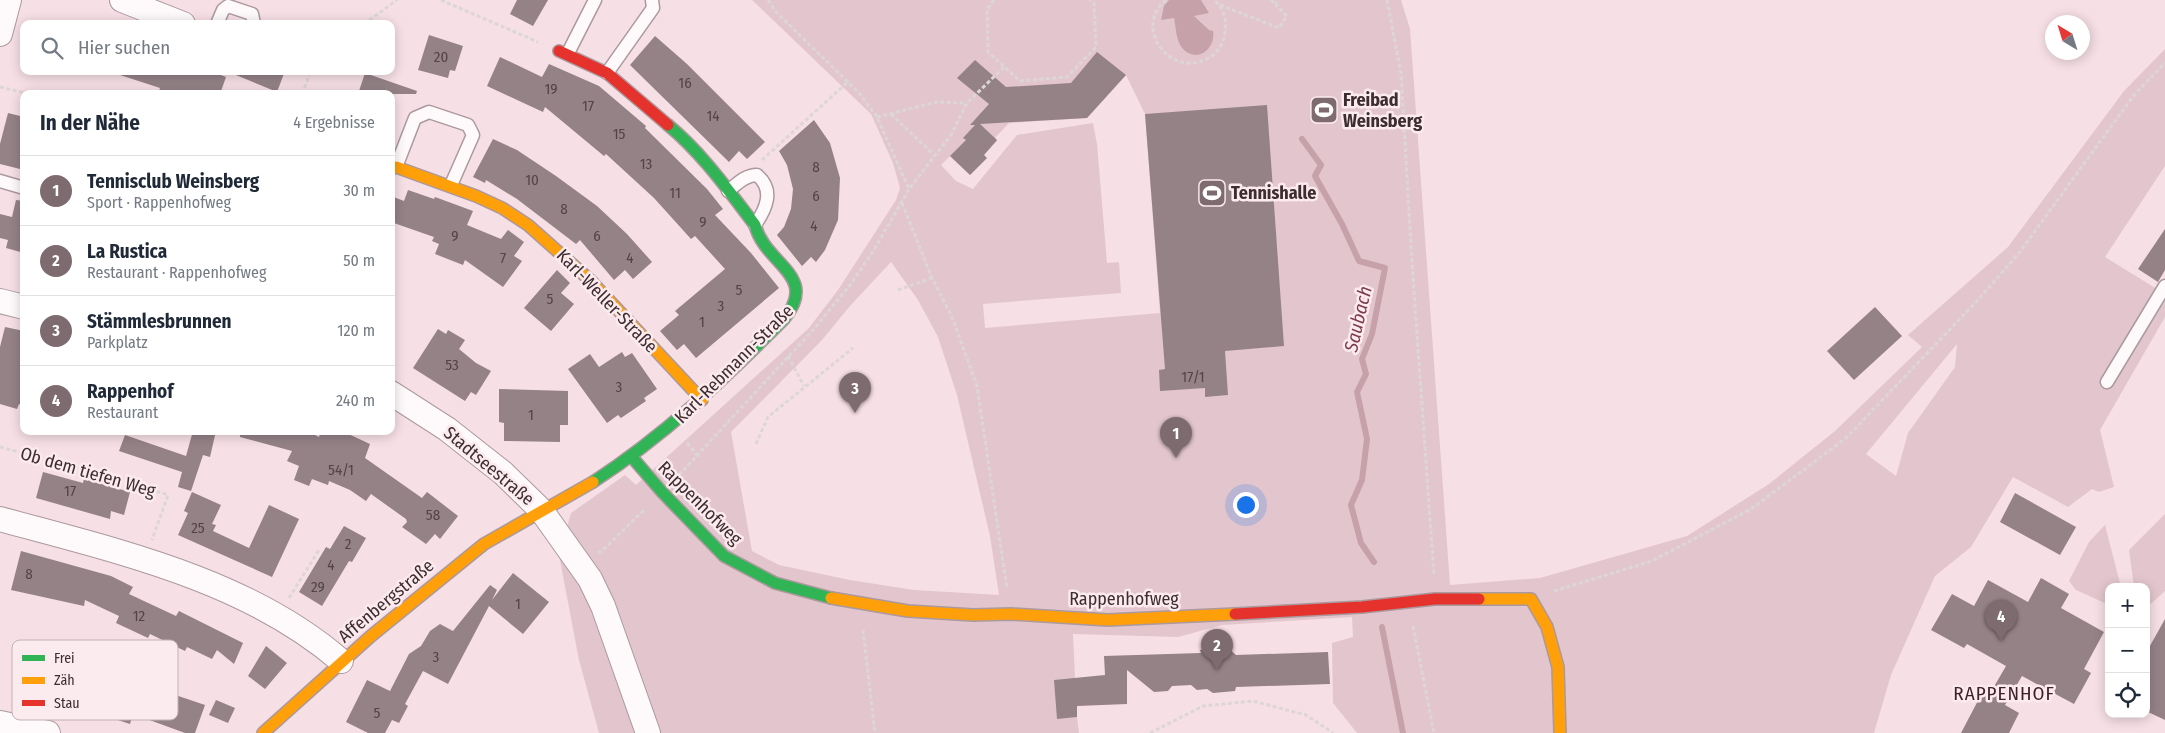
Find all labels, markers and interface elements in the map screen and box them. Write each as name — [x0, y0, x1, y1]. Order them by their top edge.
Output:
north arrow — [2045, 15, 2090, 60]
search box — [20, 20, 395, 75]
icon: search — [38, 34, 66, 62]
text: Hier suchen — [78, 36, 170, 59]
house number: 20 — [434, 48, 448, 66]
house number: 16 — [678, 74, 692, 92]
house number: 19 — [544, 80, 558, 98]
place label: Freibad Weinsberg — [1343, 89, 1422, 132]
sports icon: Freibad Weinsberg — [1309, 95, 1339, 125]
house number: 17 — [582, 97, 594, 115]
house number: 14 — [706, 107, 720, 125]
text: In der Nähe — [40, 110, 140, 136]
text: 4 Ergebnisse — [293, 113, 375, 132]
house number: 15 — [613, 125, 625, 143]
house number: 13 — [640, 155, 653, 173]
house number: 8 — [812, 158, 820, 176]
text: Tennisclub Weinsberg — [87, 170, 259, 193]
house number: 10 — [525, 171, 539, 189]
sports icon: Tennishalle — [1197, 178, 1227, 208]
text: 1 — [53, 181, 59, 200]
text: 30 m — [343, 181, 375, 200]
place label: Tennishalle — [1231, 182, 1316, 204]
house number: 11 — [669, 184, 681, 202]
house number: 6 — [812, 187, 820, 205]
text: Sport · Rappenhofweg — [87, 193, 231, 212]
house number: 8 — [560, 200, 568, 218]
house number: 9 — [699, 213, 707, 231]
house number: 4 — [810, 217, 818, 235]
house number: 9 — [451, 227, 459, 245]
house number: 6 — [593, 227, 601, 245]
text: La Rustica — [87, 240, 167, 263]
street label: Karl-Weller-Straße — [552, 245, 662, 358]
house number: 7 — [500, 249, 506, 267]
house number: 4 — [626, 249, 634, 267]
text: 2 — [52, 251, 60, 270]
text: 50 m — [343, 251, 375, 270]
text: Restaurant · Rappenhofweg — [87, 263, 266, 282]
house number: 5 — [736, 281, 743, 299]
water label: Saubach — [1339, 284, 1377, 355]
house number: 5 — [547, 290, 554, 308]
house number: 3 — [718, 297, 725, 315]
street label: Karl-Rebmann-Straße — [670, 300, 798, 428]
text: Stämmlesbrunnen — [87, 310, 231, 333]
house number: 1 — [699, 313, 705, 331]
text: 3 — [52, 321, 60, 340]
text: 120 m — [337, 321, 375, 340]
text: Parkplatz — [87, 333, 147, 352]
house number: 53 — [445, 356, 459, 374]
house number: 17/1 — [1181, 368, 1205, 386]
pin: 3 — [839, 372, 871, 413]
house number: 3 — [616, 378, 623, 396]
text: Rappenhof — [87, 380, 174, 403]
text: 4 — [52, 391, 60, 410]
text: 240 m — [336, 391, 375, 410]
text: Restaurant — [87, 403, 158, 422]
house number: 1 — [528, 406, 534, 424]
pin: 1 — [1160, 417, 1192, 458]
street label: Stadtseestraße — [439, 422, 539, 510]
street label: Ob dem tiefen Weg — [18, 442, 159, 502]
street label: Rappenhofweg — [653, 456, 747, 550]
house number: 54/1 — [328, 461, 354, 479]
house number: 17 — [64, 482, 76, 500]
your location — [1233, 492, 1259, 518]
house number: 58 — [426, 506, 440, 524]
house number: 25 — [191, 519, 205, 537]
house number: 2 — [345, 535, 352, 553]
street label: Affenbergstraße — [334, 555, 438, 647]
house number: 4 — [327, 556, 335, 574]
house number: 8 — [25, 565, 33, 583]
house number: 29 — [311, 578, 325, 596]
map controls — [2105, 583, 2150, 718]
button: + — [2105, 583, 2150, 628]
street label: Rappenhofweg — [1069, 588, 1179, 610]
house number: 1 — [515, 595, 521, 613]
pin: 4 — [1985, 600, 2017, 641]
house number: 12 — [133, 607, 146, 625]
button: − — [2105, 628, 2150, 673]
pin: 2 — [1201, 629, 1233, 670]
legend — [12, 640, 178, 720]
house number: 3 — [433, 648, 440, 666]
text: Frei — [54, 650, 75, 667]
text: Zäh — [54, 672, 75, 689]
button: locate — [2105, 673, 2150, 718]
district label: RAPPENHOF — [1953, 682, 2055, 705]
text: Stau — [54, 695, 80, 712]
house number: 5 — [374, 704, 381, 722]

